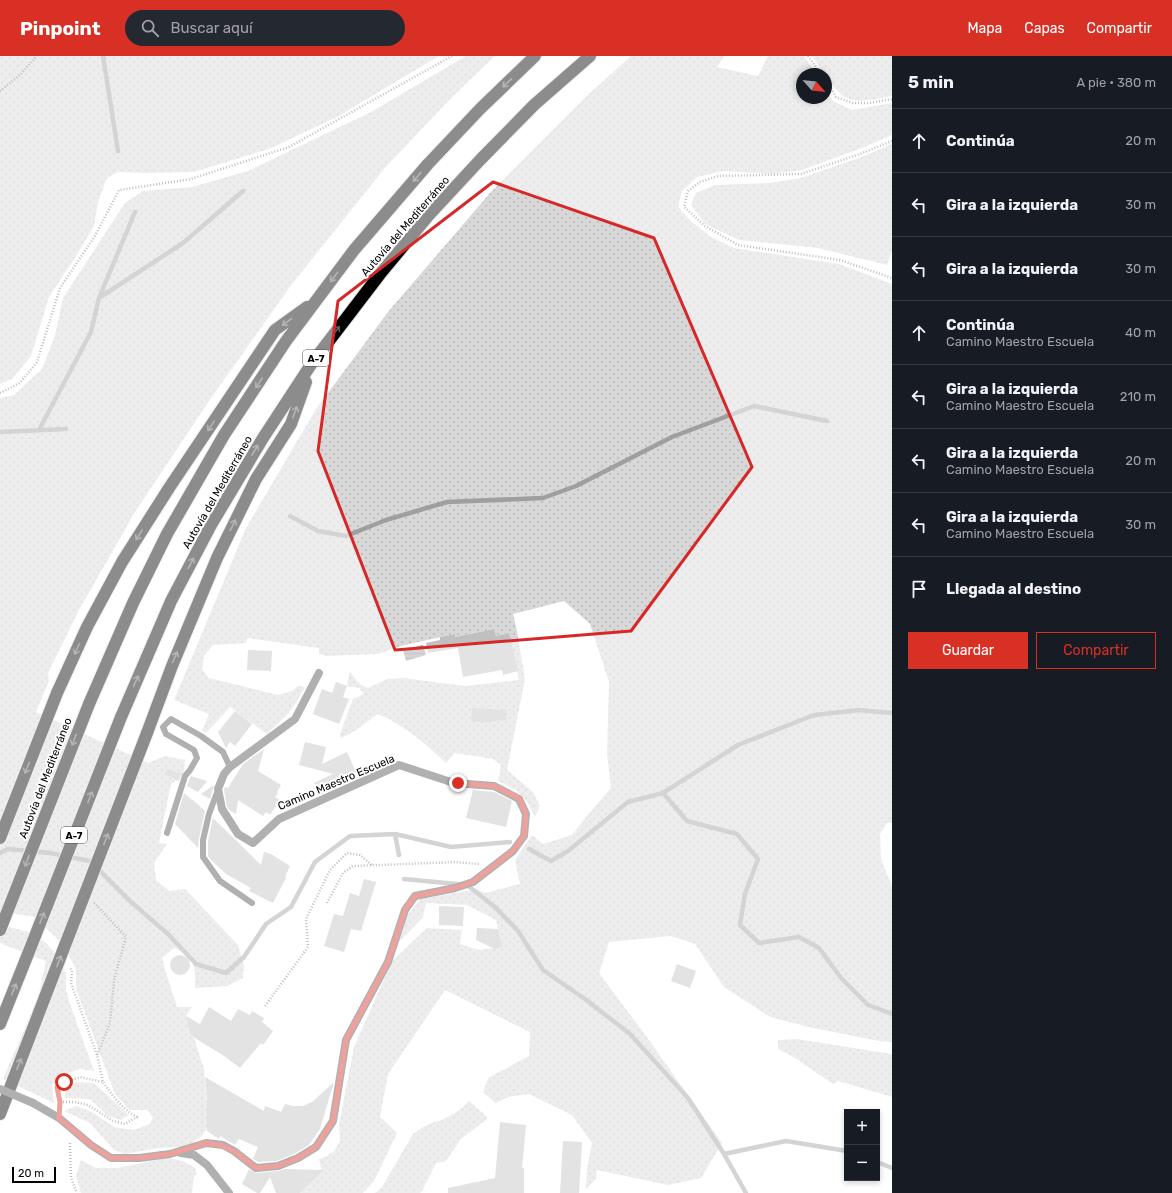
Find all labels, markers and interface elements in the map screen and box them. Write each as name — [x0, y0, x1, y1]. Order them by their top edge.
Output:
search box — [125, 10, 405, 46]
text: Pinpoint — [20, 17, 101, 40]
icon: search — [139, 17, 161, 39]
text: Buscar aquí — [171, 19, 253, 37]
text: Mapa — [967, 20, 1002, 37]
text: Capas — [1024, 20, 1065, 37]
text: Compartir — [1087, 20, 1152, 37]
north arrow — [796, 68, 832, 104]
text: 5 min — [908, 72, 954, 92]
text: A pie · 380 m — [1077, 75, 1156, 90]
one-way arrow — [502, 78, 512, 88]
icon: ahead — [908, 130, 930, 152]
text: Continúa — [946, 132, 1015, 150]
text: 20 m — [1125, 133, 1156, 148]
one-way arrow — [413, 171, 422, 182]
street label: Autovía del Mediterráneo — [358, 174, 452, 279]
icon: left — [908, 194, 930, 216]
text: Gira a la izquierda — [946, 196, 1078, 214]
text: 30 m — [1125, 197, 1156, 212]
icon: left — [908, 258, 930, 280]
text: Gira a la izquierda — [946, 260, 1078, 278]
text: 30 m — [1125, 261, 1156, 276]
one-way arrow — [330, 271, 339, 282]
text: Continúa — [946, 316, 1015, 334]
one-way arrow — [281, 318, 292, 326]
icon: ahead — [908, 322, 930, 344]
text: 40 m — [1125, 325, 1156, 340]
one-way arrow — [332, 326, 341, 337]
text: Camino Maestro Escuela — [946, 334, 1094, 349]
road number: A-7 — [303, 350, 329, 366]
one-way arrow — [255, 377, 263, 388]
text: Gira a la izquierda — [946, 380, 1078, 398]
icon: left — [908, 386, 930, 408]
text: 210 m — [1120, 389, 1156, 404]
text: Camino Maestro Escuela — [946, 398, 1094, 413]
one-way arrow — [292, 405, 299, 418]
one-way arrow — [207, 421, 215, 432]
street label: Autovía del Mediterráneo — [180, 434, 255, 551]
one-way arrow — [252, 444, 260, 456]
text: Gira a la izquierda — [946, 444, 1078, 462]
icon: left — [908, 450, 930, 472]
text: 20 m — [1125, 453, 1156, 468]
text: Camino Maestro Escuela — [946, 462, 1094, 477]
text: Gira a la izquierda — [946, 508, 1078, 526]
icon: left — [908, 514, 930, 536]
text: 30 m — [1125, 517, 1156, 532]
one-way arrow — [230, 520, 237, 532]
text: Camino Maestro Escuela — [946, 526, 1094, 541]
one-way arrow — [135, 529, 143, 541]
one-way arrow — [188, 557, 195, 569]
icon: arrive — [908, 578, 930, 600]
text: Llegada al destino — [946, 580, 1081, 598]
button: Guardar — [908, 632, 1028, 669]
button: Compartir — [1036, 632, 1156, 669]
one-way arrow — [73, 643, 80, 655]
one-way arrow — [172, 652, 180, 664]
one-way arrow — [133, 675, 141, 687]
street label: Autovía del Mediterráneo — [16, 716, 74, 840]
one-way arrow — [70, 733, 78, 745]
street label: Camino Maestro Escuela — [276, 752, 396, 813]
one-way arrow — [23, 762, 31, 774]
route end — [449, 774, 467, 792]
one-way arrow — [86, 791, 94, 803]
road number: A-7 — [61, 827, 87, 843]
one-way arrow — [102, 834, 110, 846]
one-way arrow — [23, 854, 30, 866]
one-way arrow — [39, 912, 47, 924]
one-way arrow — [56, 955, 64, 967]
one-way arrow — [11, 984, 18, 996]
one-way arrow — [16, 1059, 24, 1071]
route start — [55, 1073, 73, 1091]
map controls — [844, 1109, 880, 1181]
button: + — [844, 1109, 880, 1145]
button: − — [844, 1145, 880, 1181]
scale bar — [12, 1165, 56, 1184]
text: 20 m — [18, 1167, 44, 1180]

